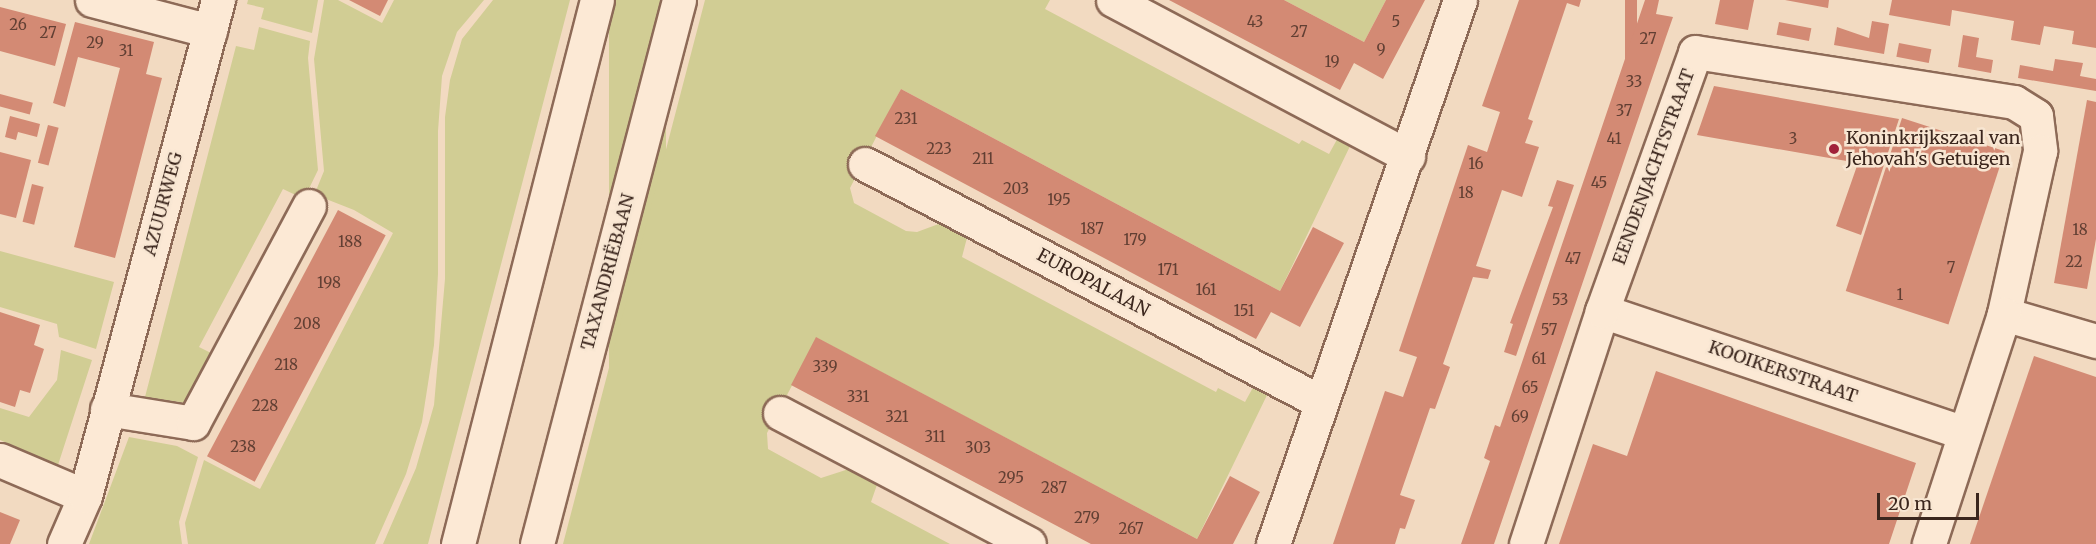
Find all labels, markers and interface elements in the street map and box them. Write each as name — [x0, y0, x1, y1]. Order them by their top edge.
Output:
house number: 43 — [1247, 13, 1263, 31]
house number: 5 — [1392, 13, 1400, 31]
house number: 26 — [9, 16, 27, 34]
house number: 27 — [1291, 23, 1307, 41]
house number: 27 — [40, 24, 56, 42]
house number: 27 — [1640, 30, 1656, 48]
house number: 29 — [86, 34, 104, 52]
house number: 9 — [1376, 41, 1386, 59]
house number: 31 — [119, 42, 133, 60]
house number: 19 — [1324, 53, 1340, 71]
street label: EENDENJACHTSTRAAT — [1609, 66, 1699, 268]
house number: 33 — [1626, 73, 1642, 91]
house number: 37 — [1616, 102, 1632, 120]
house number: 231 — [894, 110, 918, 128]
place label: Koninkrijkszaal van Jehovah's Getuigen — [1846, 128, 2020, 170]
house number: 41 — [1607, 130, 1621, 148]
house number: 3 — [1789, 130, 1797, 148]
house number: 223 — [926, 140, 952, 158]
marker: Koninkrijkszaal van Jehovah's Getuigen — [1827, 142, 1841, 156]
street label: AZUURWEG — [139, 150, 187, 258]
house number: 211 — [972, 150, 994, 168]
house number: 16 — [1468, 155, 1484, 173]
house number: 45 — [1591, 174, 1607, 192]
house number: 203 — [1003, 180, 1029, 198]
house number: 18 — [1458, 184, 1474, 202]
street label: TAXANDRIËBAAN — [577, 191, 639, 353]
house number: 195 — [1047, 191, 1071, 209]
house number: 187 — [1080, 220, 1104, 238]
house number: 18 — [2072, 221, 2088, 239]
house number: 179 — [1123, 231, 1147, 249]
house number: 188 — [338, 233, 362, 251]
street label: EUROPALAAN — [1033, 244, 1153, 322]
house number: 47 — [1565, 250, 1581, 268]
house number: 22 — [2065, 253, 2083, 271]
house number: 7 — [1947, 259, 1955, 277]
house number: 171 — [1158, 261, 1178, 279]
house number: 198 — [317, 274, 341, 292]
house number: 161 — [1195, 281, 1217, 299]
house number: 1 — [1897, 286, 1903, 304]
house number: 53 — [1552, 291, 1568, 309]
house number: 151 — [1233, 302, 1255, 320]
house number: 208 — [293, 315, 321, 333]
house number: 57 — [1541, 321, 1557, 339]
street label: KOOIKERSTRAAT — [1706, 336, 1860, 408]
house number: 61 — [1532, 350, 1546, 368]
house number: 218 — [274, 356, 298, 374]
house number: 339 — [812, 358, 838, 376]
house number: 65 — [1521, 379, 1539, 397]
house number: 331 — [847, 388, 869, 406]
house number: 228 — [252, 397, 278, 415]
house number: 321 — [885, 408, 909, 426]
house number: 69 — [1511, 408, 1529, 426]
house number: 311 — [924, 428, 946, 446]
house number: 238 — [230, 438, 256, 456]
house number: 303 — [965, 439, 991, 457]
house number: 295 — [998, 469, 1024, 487]
house number: 287 — [1041, 479, 1067, 497]
scale bar — [1880, 481, 1982, 519]
text: 20 m — [1888, 492, 1932, 515]
house number: 279 — [1074, 509, 1100, 527]
house number: 267 — [1118, 520, 1144, 538]

